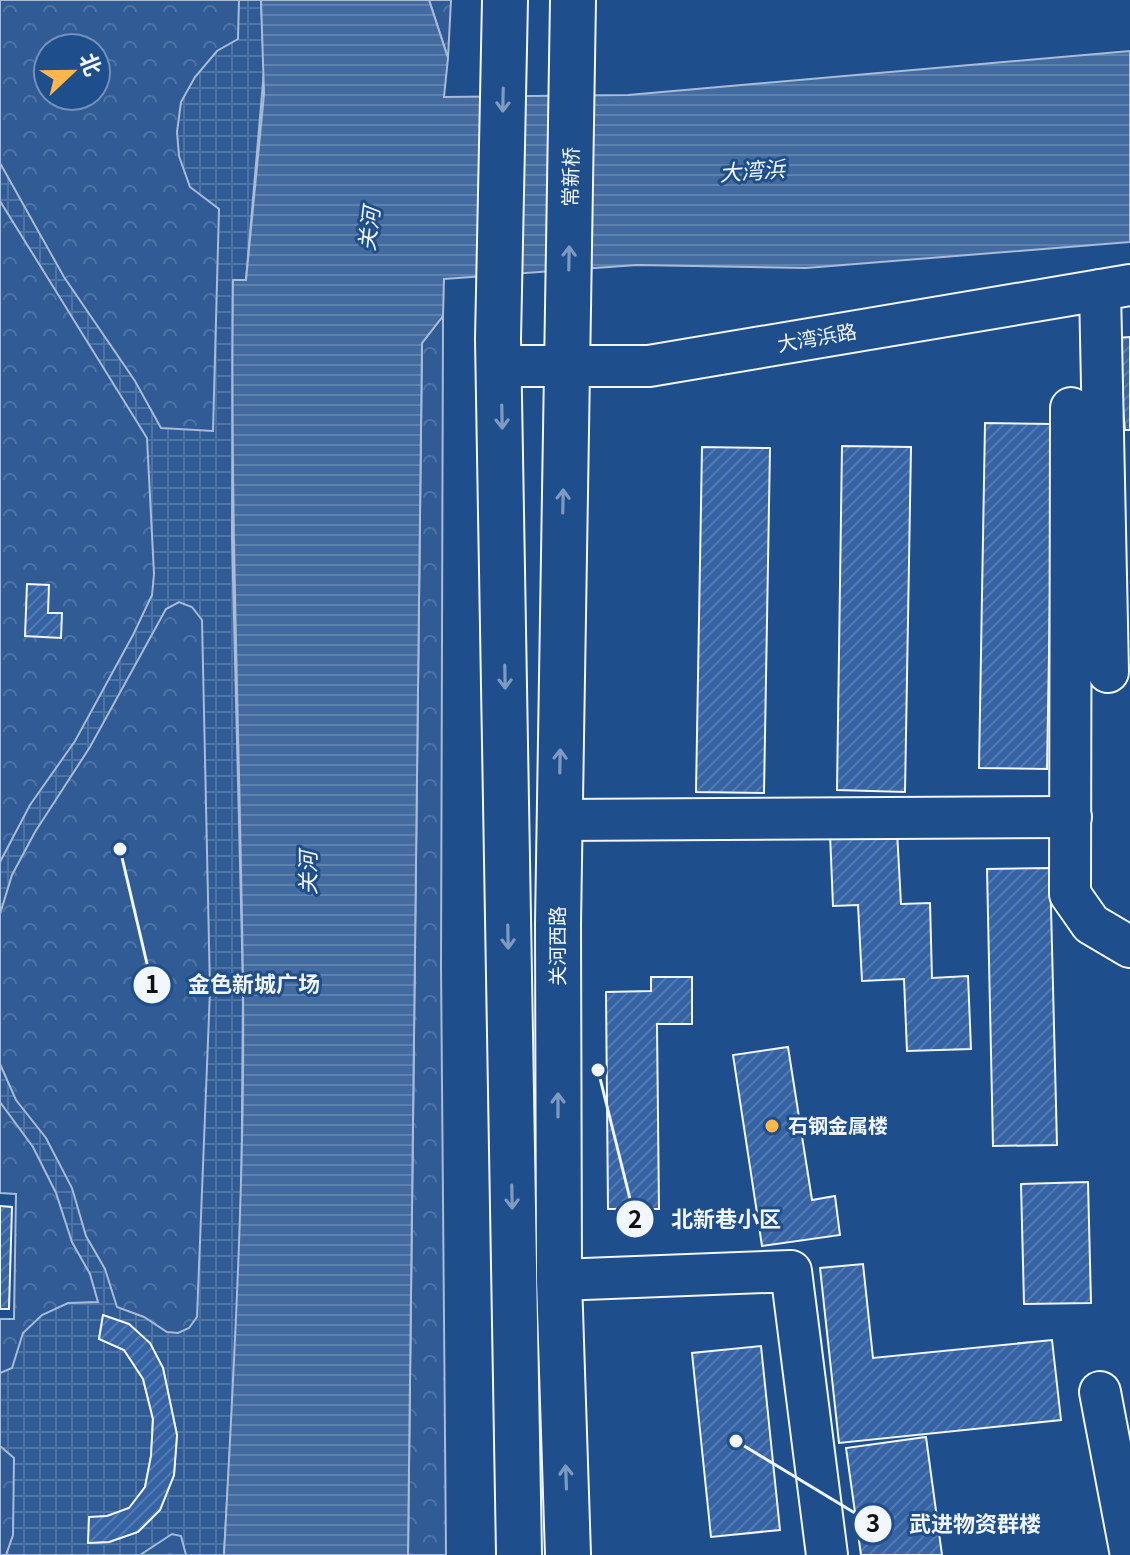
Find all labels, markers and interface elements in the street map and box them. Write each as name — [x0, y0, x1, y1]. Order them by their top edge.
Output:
north arrow — [32, 32, 112, 112]
text: 北 — [73, 48, 111, 80]
one-way arrow — [495, 86, 511, 113]
street label: 常新桥 — [554, 147, 585, 207]
water label: 大湾浜 — [718, 151, 788, 187]
water label: 关河 — [348, 201, 386, 253]
one-way arrow — [561, 245, 577, 272]
street label: 大湾浜路 — [775, 315, 859, 358]
one-way arrow — [494, 403, 510, 430]
one-way arrow — [555, 488, 571, 515]
one-way arrow — [497, 663, 513, 690]
one-way arrow — [552, 748, 568, 775]
water label: 关河 — [290, 847, 322, 895]
street label: 关河西路 — [542, 906, 571, 986]
one-way arrow — [500, 923, 516, 950]
callout: 金色新城广场 — [132, 962, 336, 1008]
text: 1 — [145, 965, 159, 1000]
text: 金色新城广场 — [188, 966, 320, 998]
one-way arrow — [550, 1092, 566, 1119]
place label: 石钢金属楼 — [788, 1110, 888, 1139]
marker: 石钢金属楼 — [763, 1117, 781, 1135]
one-way arrow — [505, 1183, 520, 1210]
callout: 北新巷小区 — [615, 1196, 797, 1242]
text: 2 — [628, 1200, 642, 1235]
text: 北新巷小区 — [671, 1201, 781, 1233]
one-way arrow — [558, 1464, 573, 1491]
callout: 武进物资群楼 — [853, 1501, 1057, 1547]
text: 3 — [866, 1504, 880, 1539]
text: 武进物资群楼 — [909, 1506, 1041, 1538]

